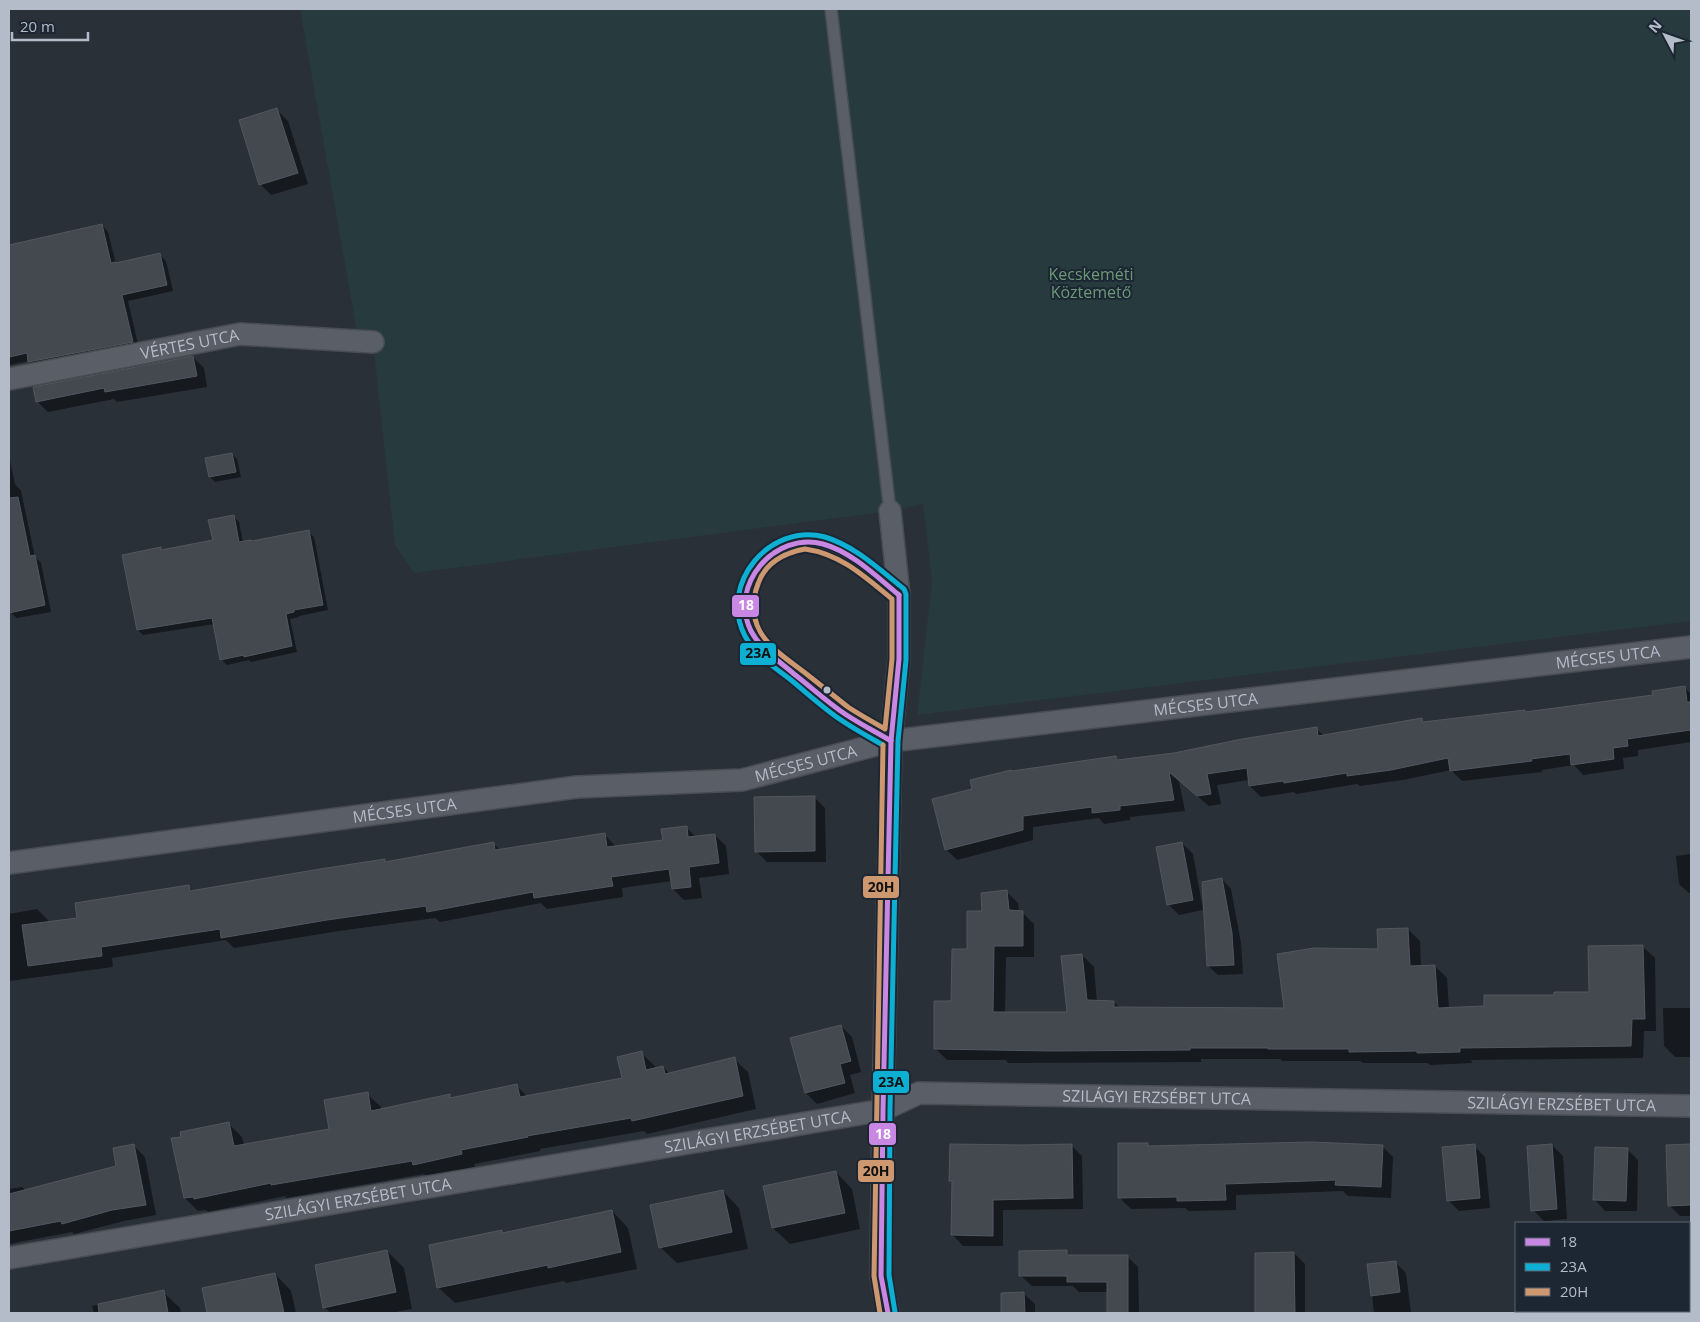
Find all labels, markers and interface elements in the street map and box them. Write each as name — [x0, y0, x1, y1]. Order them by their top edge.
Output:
scale bar — [12, 10, 89, 42]
north arrow — [1640, 10, 1690, 60]
text: 20 m — [20, 16, 55, 36]
text: N — [1644, 16, 1666, 37]
park label: Kecskeméti Köztemető — [1049, 263, 1134, 303]
street label: VÉRTES UTCA — [139, 323, 241, 364]
line badge: 18 — [731, 594, 760, 618]
text: 18 — [738, 595, 754, 614]
street label: MÉCSES UTCA — [1555, 640, 1662, 674]
line badge: 23A — [739, 642, 777, 666]
text: 23A — [745, 643, 771, 662]
unlabelled marker — [822, 685, 832, 695]
street label: MÉCSES UTCA — [1152, 687, 1260, 721]
street label: MÉCSES UTCA — [752, 739, 860, 787]
street label: MÉCSES UTCA — [351, 792, 459, 828]
line badge: 20H — [862, 875, 900, 899]
text: 20H — [868, 877, 894, 896]
line badge: 23A — [872, 1070, 910, 1094]
text: 23A — [878, 1072, 904, 1091]
street label: SZILÁGYI ERZSÉBET UTCA — [1062, 1084, 1252, 1110]
street label: SZILÁGYI ERZSÉBET UTCA — [1467, 1091, 1657, 1116]
street label: SZILÁGYI ERZSÉBET UTCA — [663, 1105, 853, 1158]
line badge: 18 — [868, 1122, 897, 1146]
text: 18 — [875, 1124, 891, 1143]
line badge: 20H — [857, 1159, 895, 1183]
text: 20H — [863, 1161, 889, 1180]
street label: SZILÁGYI ERZSÉBET UTCA — [263, 1172, 454, 1225]
legend — [1515, 1222, 1690, 1312]
text: 18 — [1560, 1231, 1577, 1251]
text: 23A — [1560, 1256, 1587, 1276]
text: 20H — [1560, 1281, 1588, 1301]

